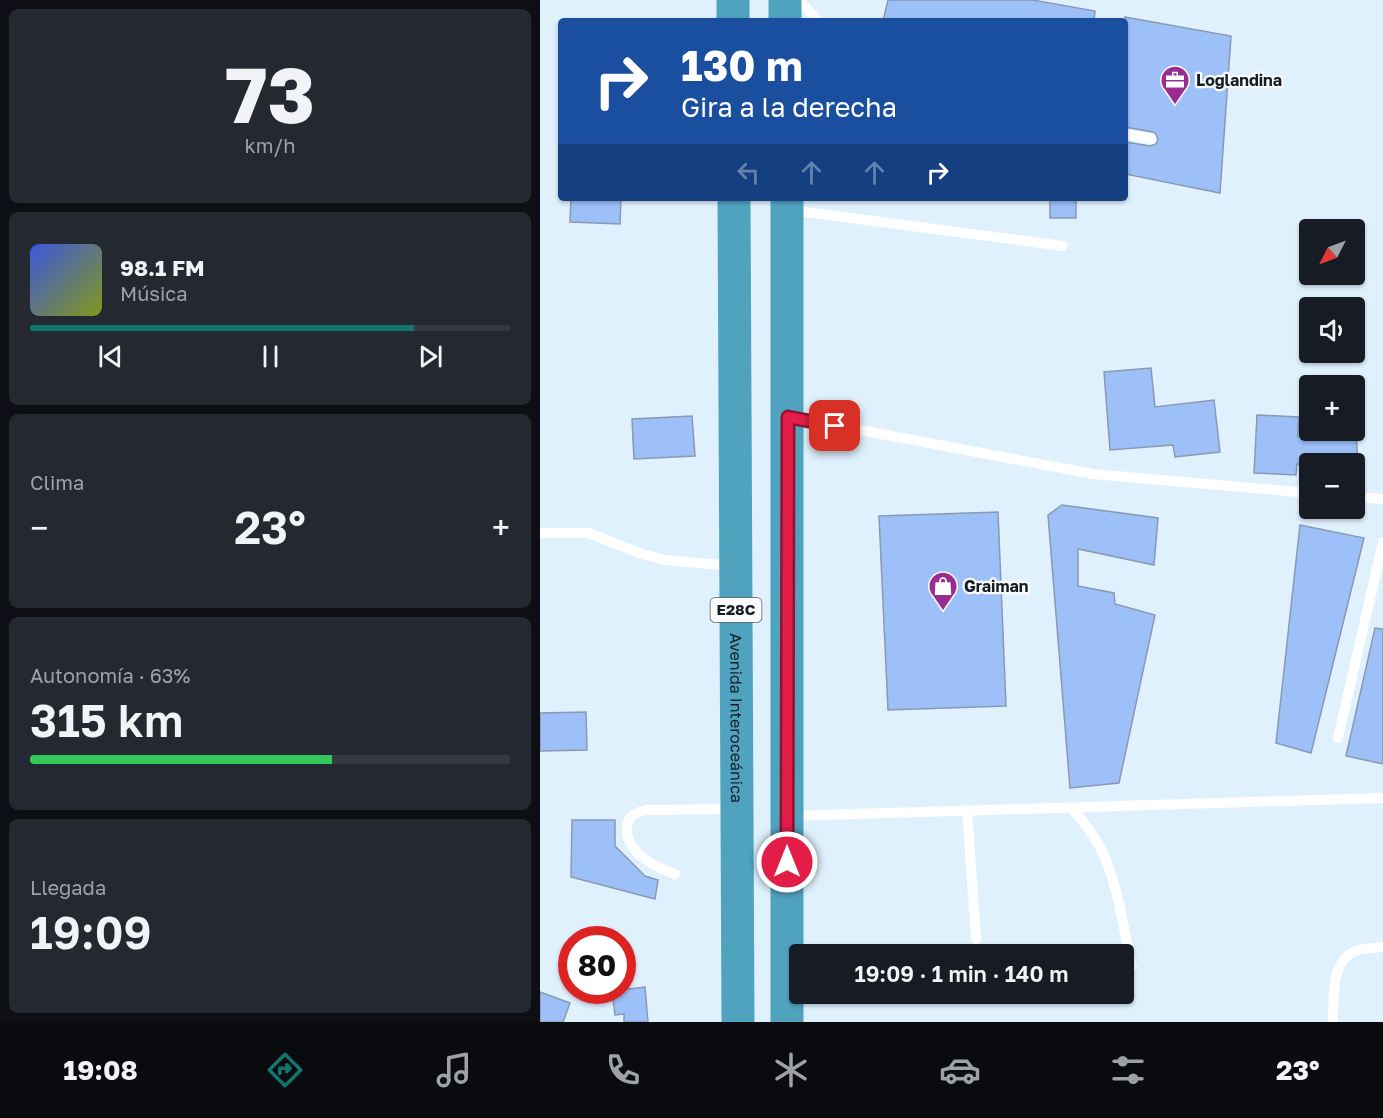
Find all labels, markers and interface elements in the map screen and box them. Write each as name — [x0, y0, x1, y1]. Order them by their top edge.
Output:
text: 130 m — [681, 40, 803, 90]
icon: right — [582, 42, 660, 120]
text: 73 — [225, 47, 315, 140]
office icon: Loglandina — [1159, 64, 1191, 106]
place label: Loglandina — [1196, 70, 1282, 90]
text: Gira a la derecha — [681, 91, 897, 123]
text: km/h — [245, 133, 295, 157]
icon: left — [732, 156, 765, 189]
icon: ahead — [795, 156, 828, 189]
icon: ahead — [858, 156, 891, 189]
icon: right — [921, 156, 954, 189]
north arrow — [1299, 219, 1365, 285]
map controls — [1299, 219, 1365, 519]
text: 98.1 FM — [120, 254, 205, 281]
text: Música — [120, 281, 187, 305]
button: sound — [1299, 297, 1365, 363]
icon: previous — [94, 340, 127, 373]
icon: pause — [254, 340, 287, 373]
icon: next — [414, 340, 447, 373]
button: + — [1299, 375, 1365, 441]
pin — [809, 400, 860, 451]
icon: arrive — [818, 409, 851, 442]
button: − — [1299, 453, 1365, 519]
text: Clima — [30, 470, 84, 494]
text: 23° — [234, 500, 306, 554]
text: − — [30, 508, 48, 547]
text: + — [492, 508, 510, 547]
shop icon: Graiman — [927, 570, 959, 612]
place label: Graiman — [964, 576, 1028, 596]
road number: E28C — [710, 598, 762, 622]
street label: Avenida Interoceánica — [726, 633, 747, 803]
text: Autonomía · 63% — [30, 663, 190, 687]
text: 315 km — [30, 693, 183, 747]
position arrow — [755, 830, 819, 894]
text: Llegada — [30, 875, 106, 899]
text: 19:09 — [30, 905, 152, 959]
speed limit sign: 80 — [558, 926, 636, 1004]
text: 19:09 · 1 min · 140 m — [855, 960, 1068, 987]
icon: directions — [264, 1049, 306, 1091]
icon: music — [433, 1049, 475, 1091]
icon: phone — [602, 1049, 644, 1091]
icon: climate — [770, 1049, 812, 1091]
icon: car — [939, 1049, 981, 1091]
icon: filters — [1107, 1049, 1149, 1091]
text: 19:08 — [63, 1054, 138, 1086]
text: 23° — [1276, 1054, 1320, 1086]

